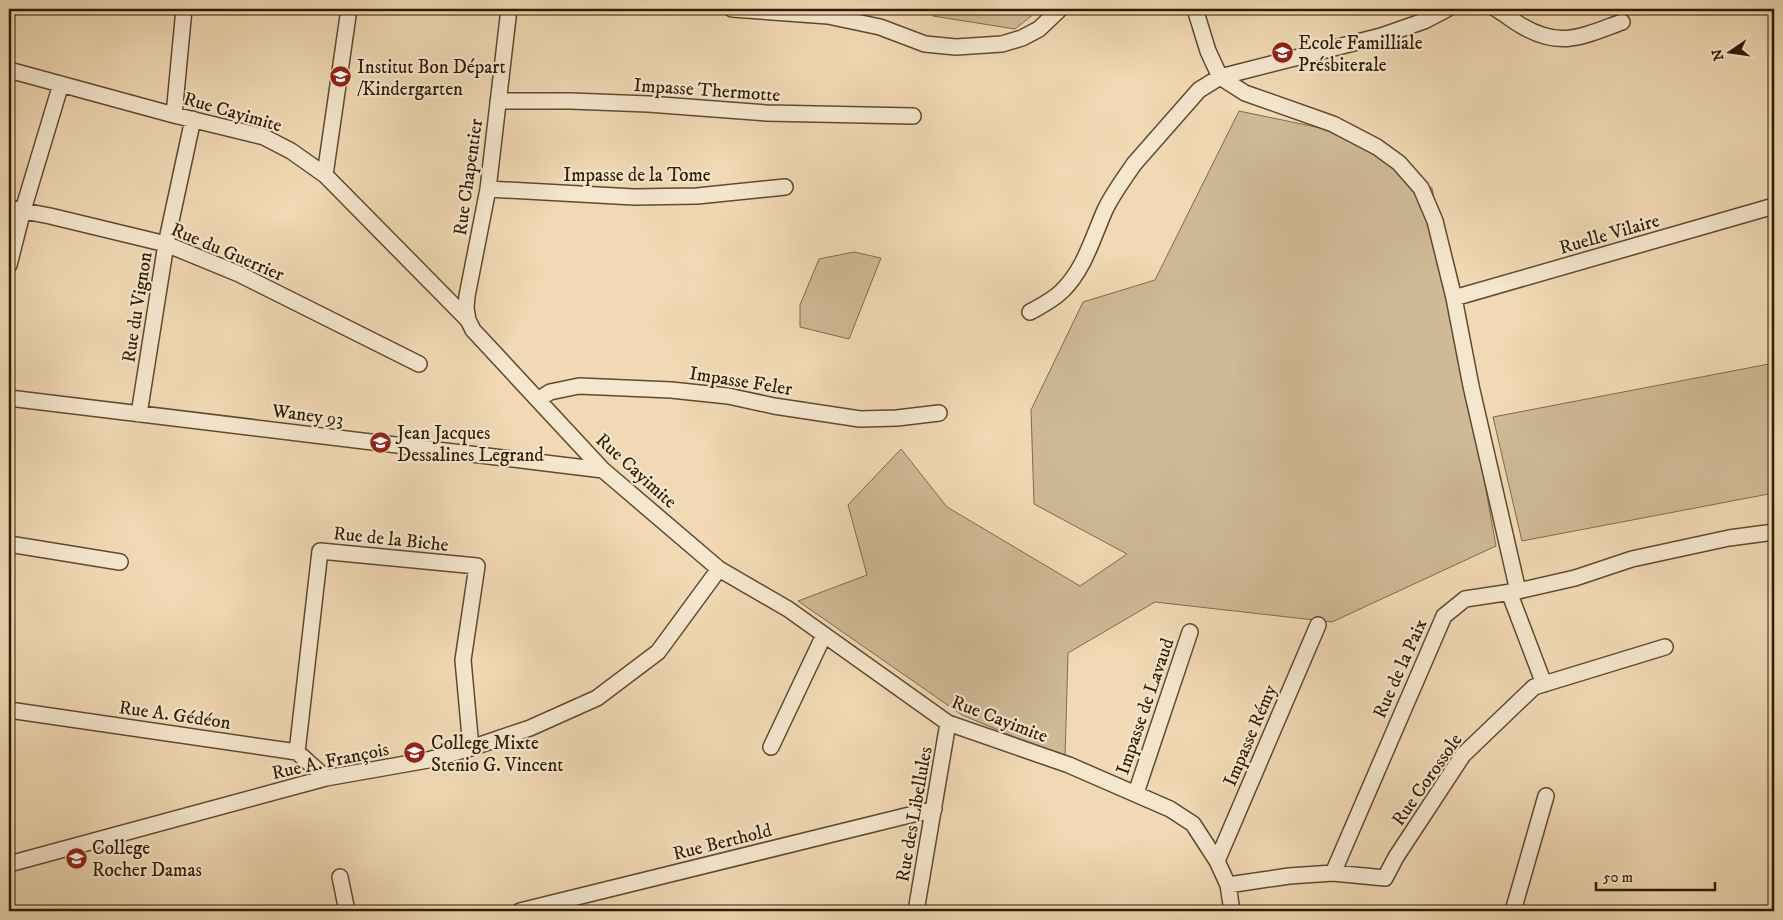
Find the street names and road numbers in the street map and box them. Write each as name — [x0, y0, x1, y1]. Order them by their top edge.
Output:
street label: Impasse Thermotte — [633, 74, 781, 107]
street label: Rue Cayimite — [181, 87, 285, 137]
street label: Rue Chapentier — [449, 117, 488, 237]
street label: Impasse de la Tome — [563, 164, 711, 187]
street label: Ruelle Vilaire — [1557, 209, 1662, 260]
street label: Rue du Guerrier — [167, 218, 288, 287]
street label: Rue du Vignon — [117, 250, 158, 364]
street label: Impasse Feler — [688, 362, 794, 401]
street label: Waney 93 — [270, 400, 345, 431]
street label: Rue Cayimite — [591, 429, 681, 514]
street label: Rue de la Biche — [332, 522, 450, 557]
street label: Rue de la Paix — [1368, 615, 1433, 722]
street label: Impasse de Lavaud — [1111, 635, 1180, 778]
street label: Impasse Rémy — [1219, 681, 1282, 790]
street label: Rue Cayimite — [948, 691, 1051, 748]
street label: Rue A. Gédéon — [117, 696, 232, 735]
street label: Rue Corossole — [1387, 729, 1467, 830]
street label: Rue A. François — [270, 738, 391, 785]
street label: Rue des Libellules — [891, 745, 938, 884]
street label: Rue Berthold — [671, 819, 775, 866]

